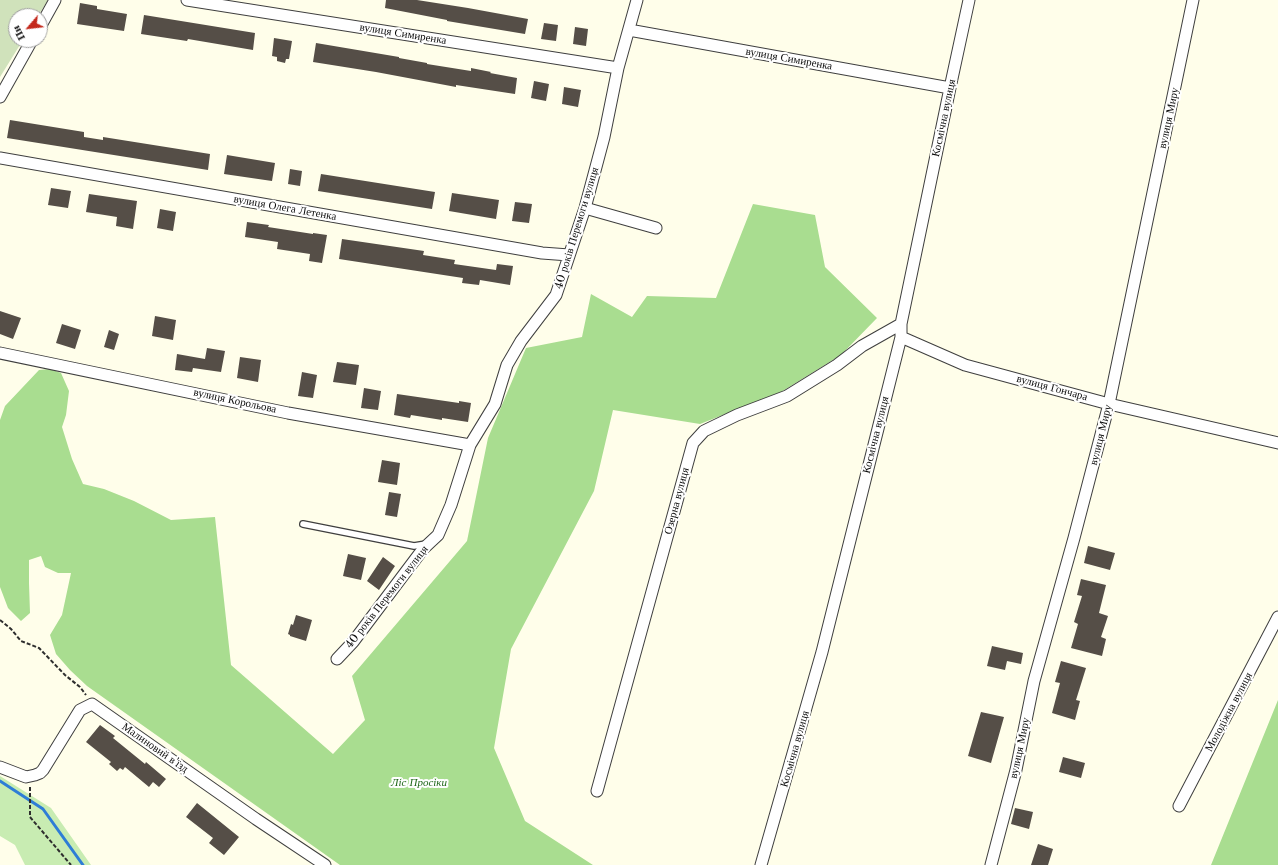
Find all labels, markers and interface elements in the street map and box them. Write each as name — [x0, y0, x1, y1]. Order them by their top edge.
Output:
north arrow — [8, 8, 48, 48]
street label: вулиця Симиренка — [359, 21, 447, 47]
text: Пн — [9, 23, 28, 43]
street label: вулиця Симиренка — [745, 45, 833, 73]
street label: Космічна вулиця — [929, 78, 959, 158]
street label: вулиця Миру — [1156, 86, 1182, 150]
street label: 40 років Перемоги вулиця — [552, 166, 602, 290]
street label: вулиця Олега Летенка — [233, 192, 337, 224]
street label: вулиця Гончара — [1015, 372, 1089, 404]
street label: вулиця Корольова — [192, 386, 278, 416]
street label: Космічна вулиця — [860, 395, 892, 475]
street label: вулиця Миру — [1087, 403, 1115, 467]
street label: Озерна вулиця — [662, 466, 692, 536]
street label: 40 років Перемоги вулиця — [343, 543, 431, 651]
street label: Молодіжна вулиця — [1203, 670, 1255, 754]
street label: Космічна вулиця — [778, 709, 812, 789]
street label: вулиця Миру — [1007, 716, 1033, 780]
street label: Малиновий в'їзд — [119, 720, 191, 776]
park label: Ліс Просіки — [391, 776, 447, 790]

